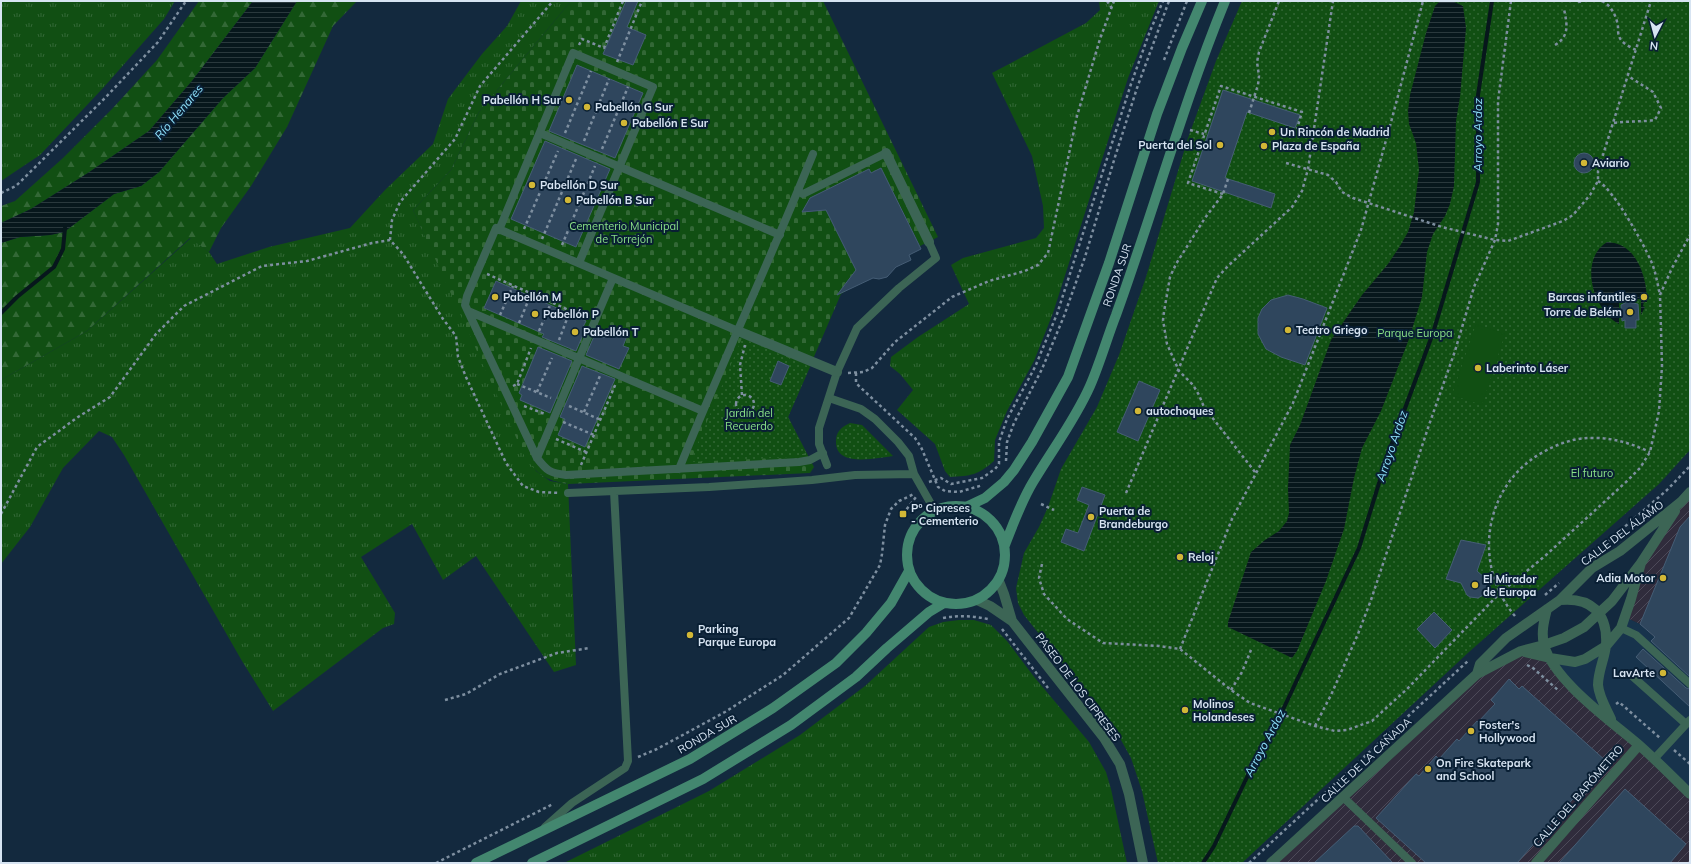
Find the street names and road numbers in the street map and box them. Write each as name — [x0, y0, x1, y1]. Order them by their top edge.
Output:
street label: RONDA SUR — [1100, 241, 1134, 308]
street label: CALLE DEL ÁLAMO — [1578, 497, 1666, 569]
street label: PASEO DE LOS CIPRESES — [1033, 630, 1123, 744]
street label: RONDA SUR — [675, 711, 739, 757]
street label: CALLE DE LA CAÑADA — [1318, 714, 1414, 806]
street label: CALLE DEL BARÓMETRO — [1530, 742, 1626, 850]

